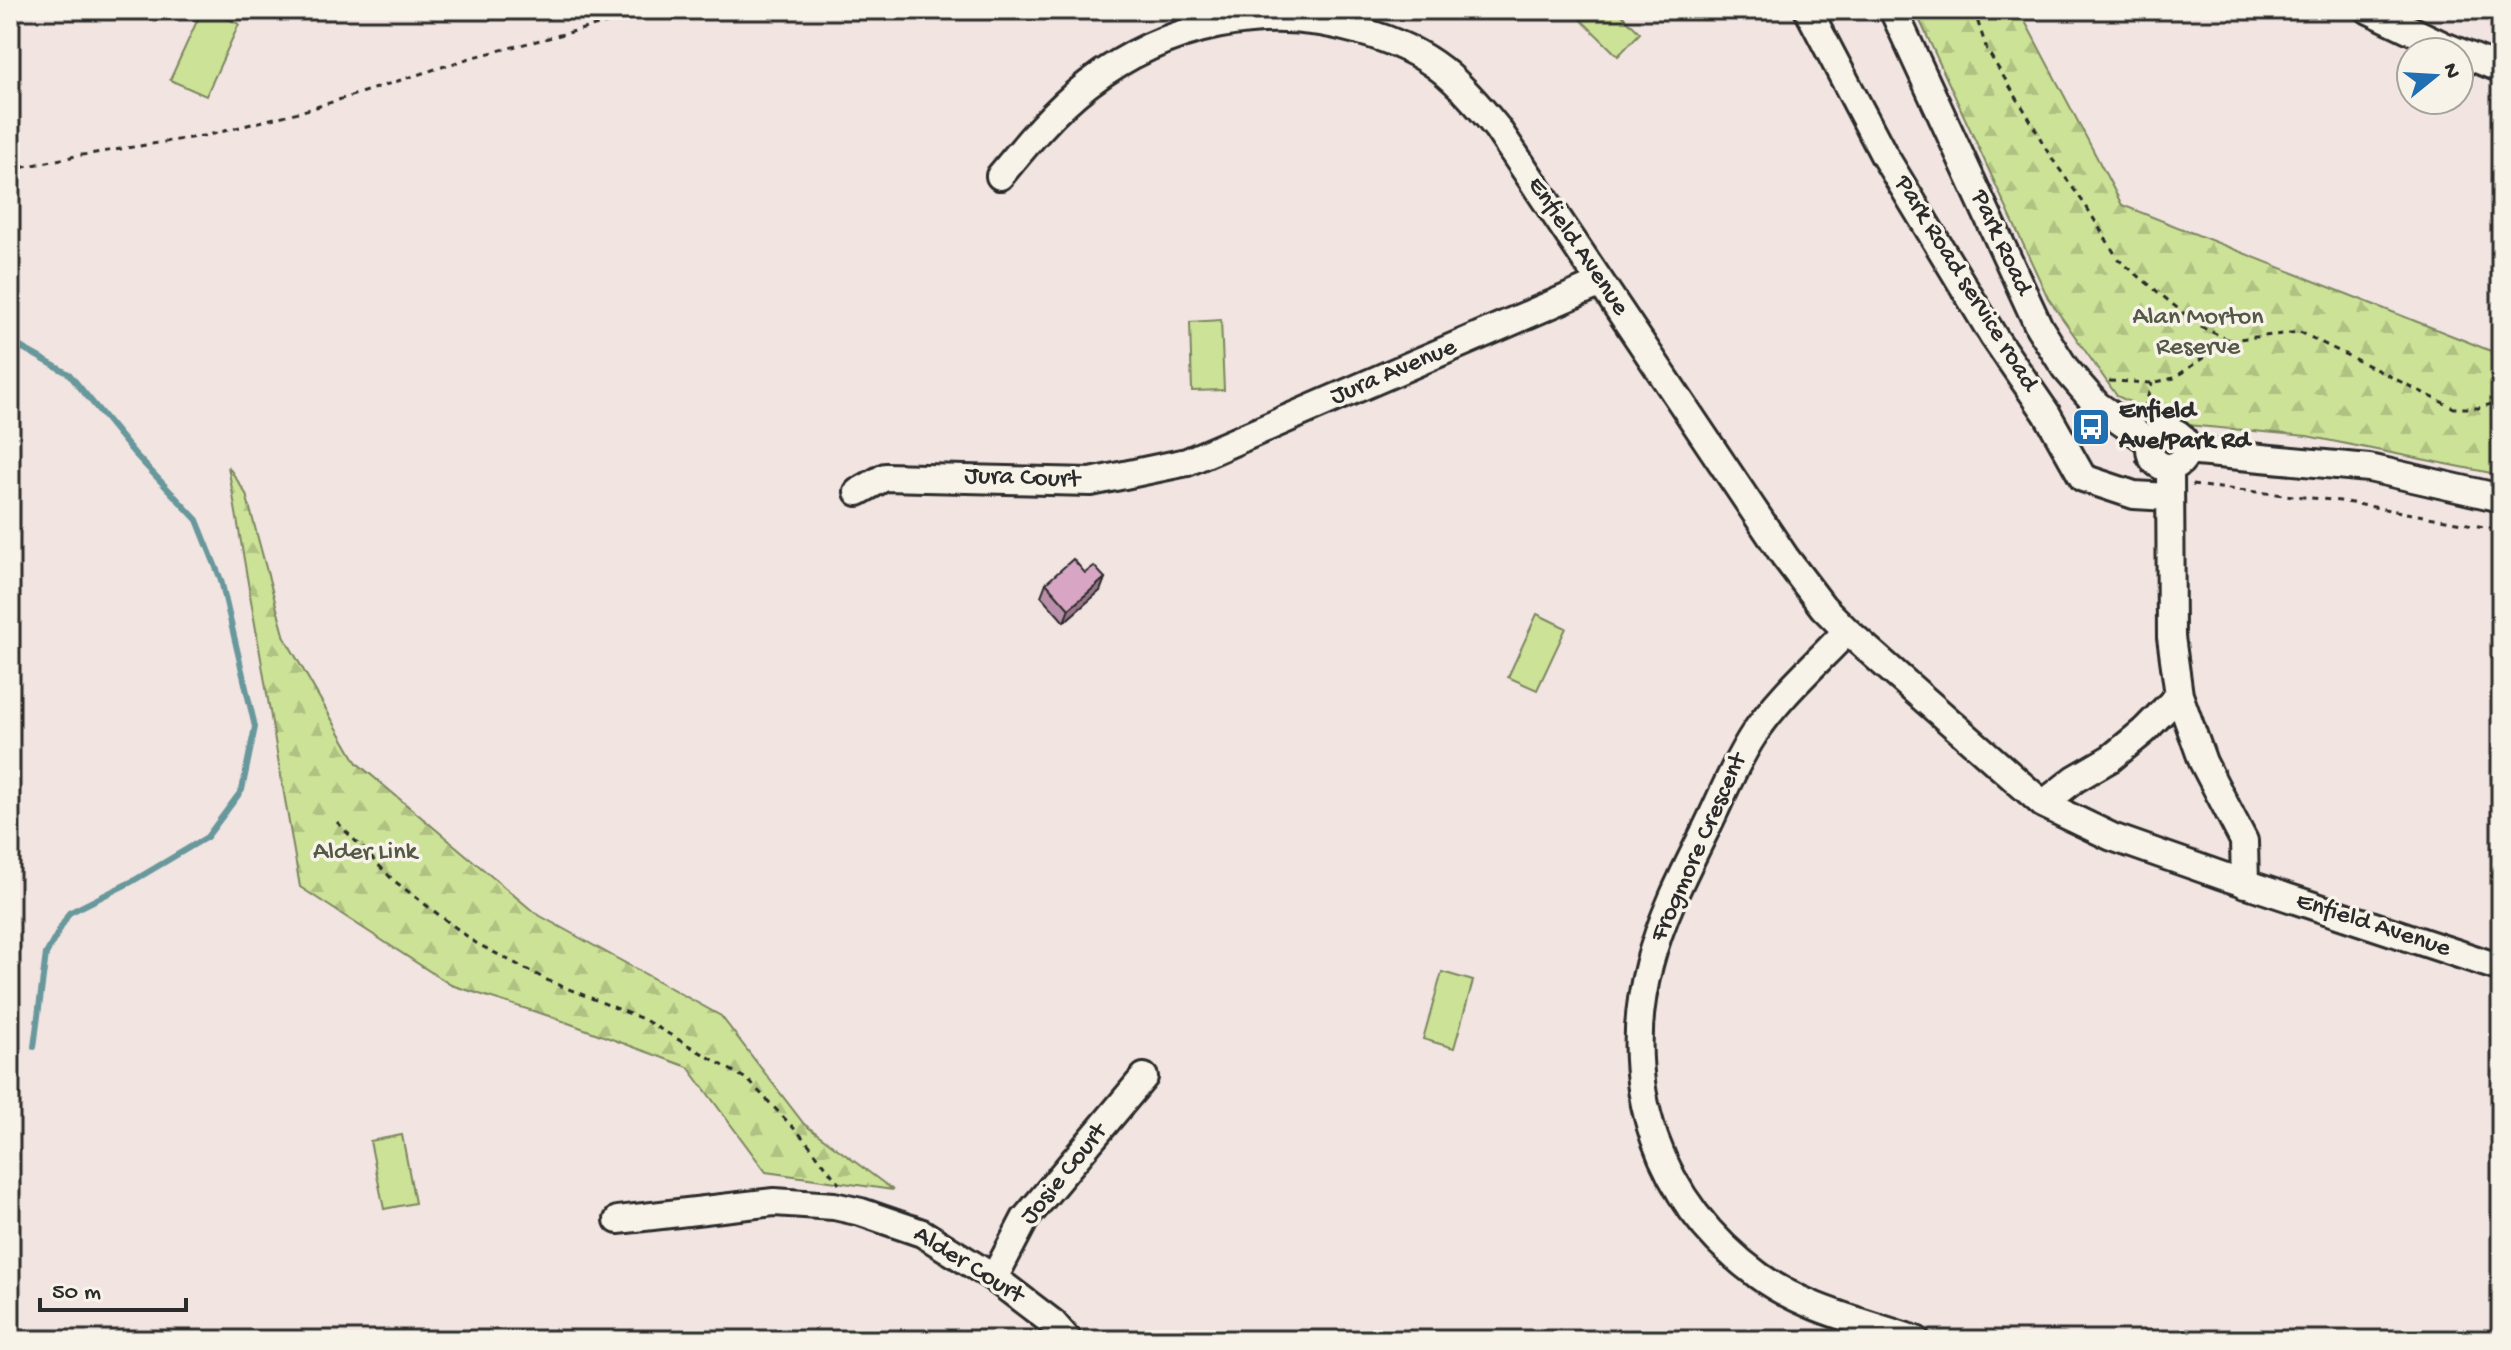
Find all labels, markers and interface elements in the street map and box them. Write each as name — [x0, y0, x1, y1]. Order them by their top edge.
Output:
north arrow — [2395, 36, 2475, 116]
text: N — [2436, 60, 2465, 82]
street label: Park Road service road — [1885, 169, 2045, 399]
street label: Enfield Avenue — [1519, 172, 1635, 323]
street label: Park Road — [1962, 185, 2039, 302]
park label: Alan Morton Reserve — [2132, 303, 2264, 364]
street label: Jura Avenue — [1326, 332, 1462, 413]
place label: Enfield Ave/Park Rd — [2118, 397, 2253, 458]
bus stop icon: Enfield Ave/Park Rd — [2070, 406, 2112, 448]
street label: Jura Court — [964, 461, 1083, 497]
street label: Frogmore Crescent — [1644, 747, 1756, 948]
park label: Alder Link — [313, 838, 419, 869]
street label: Enfield Avenue — [2292, 886, 2455, 966]
street label: Josie Court — [1015, 1116, 1117, 1232]
street label: Alder Court — [907, 1220, 1031, 1313]
scale bar — [40, 1262, 186, 1312]
text: 50 m — [52, 1279, 101, 1308]

